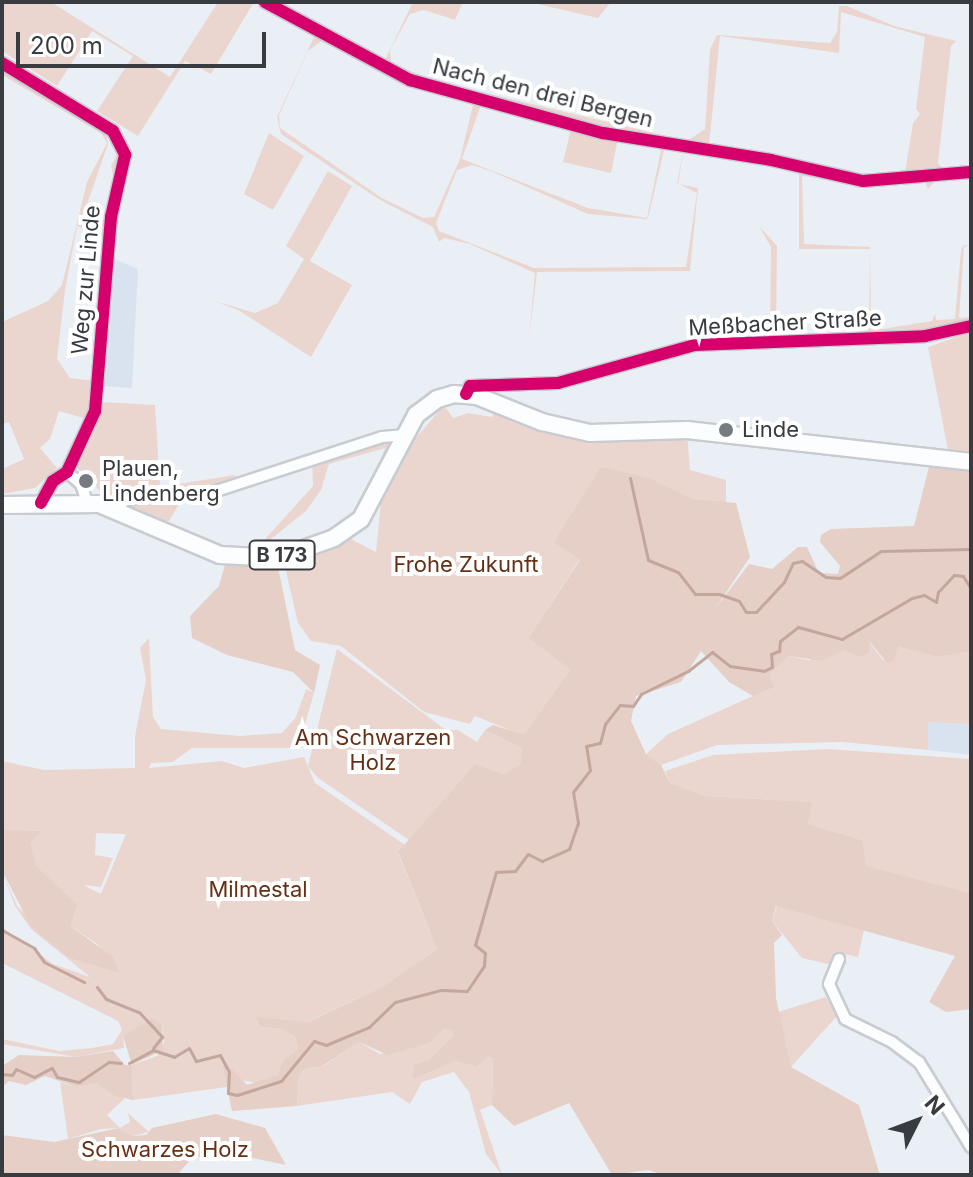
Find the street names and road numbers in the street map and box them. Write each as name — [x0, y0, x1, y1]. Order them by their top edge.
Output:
street label: Nach den drei Bergen — [430, 53, 656, 133]
street label: Weg zur Linde — [66, 204, 106, 356]
street label: Meßbacher Straße — [688, 305, 882, 341]
road number: B 173 — [248, 539, 316, 571]

